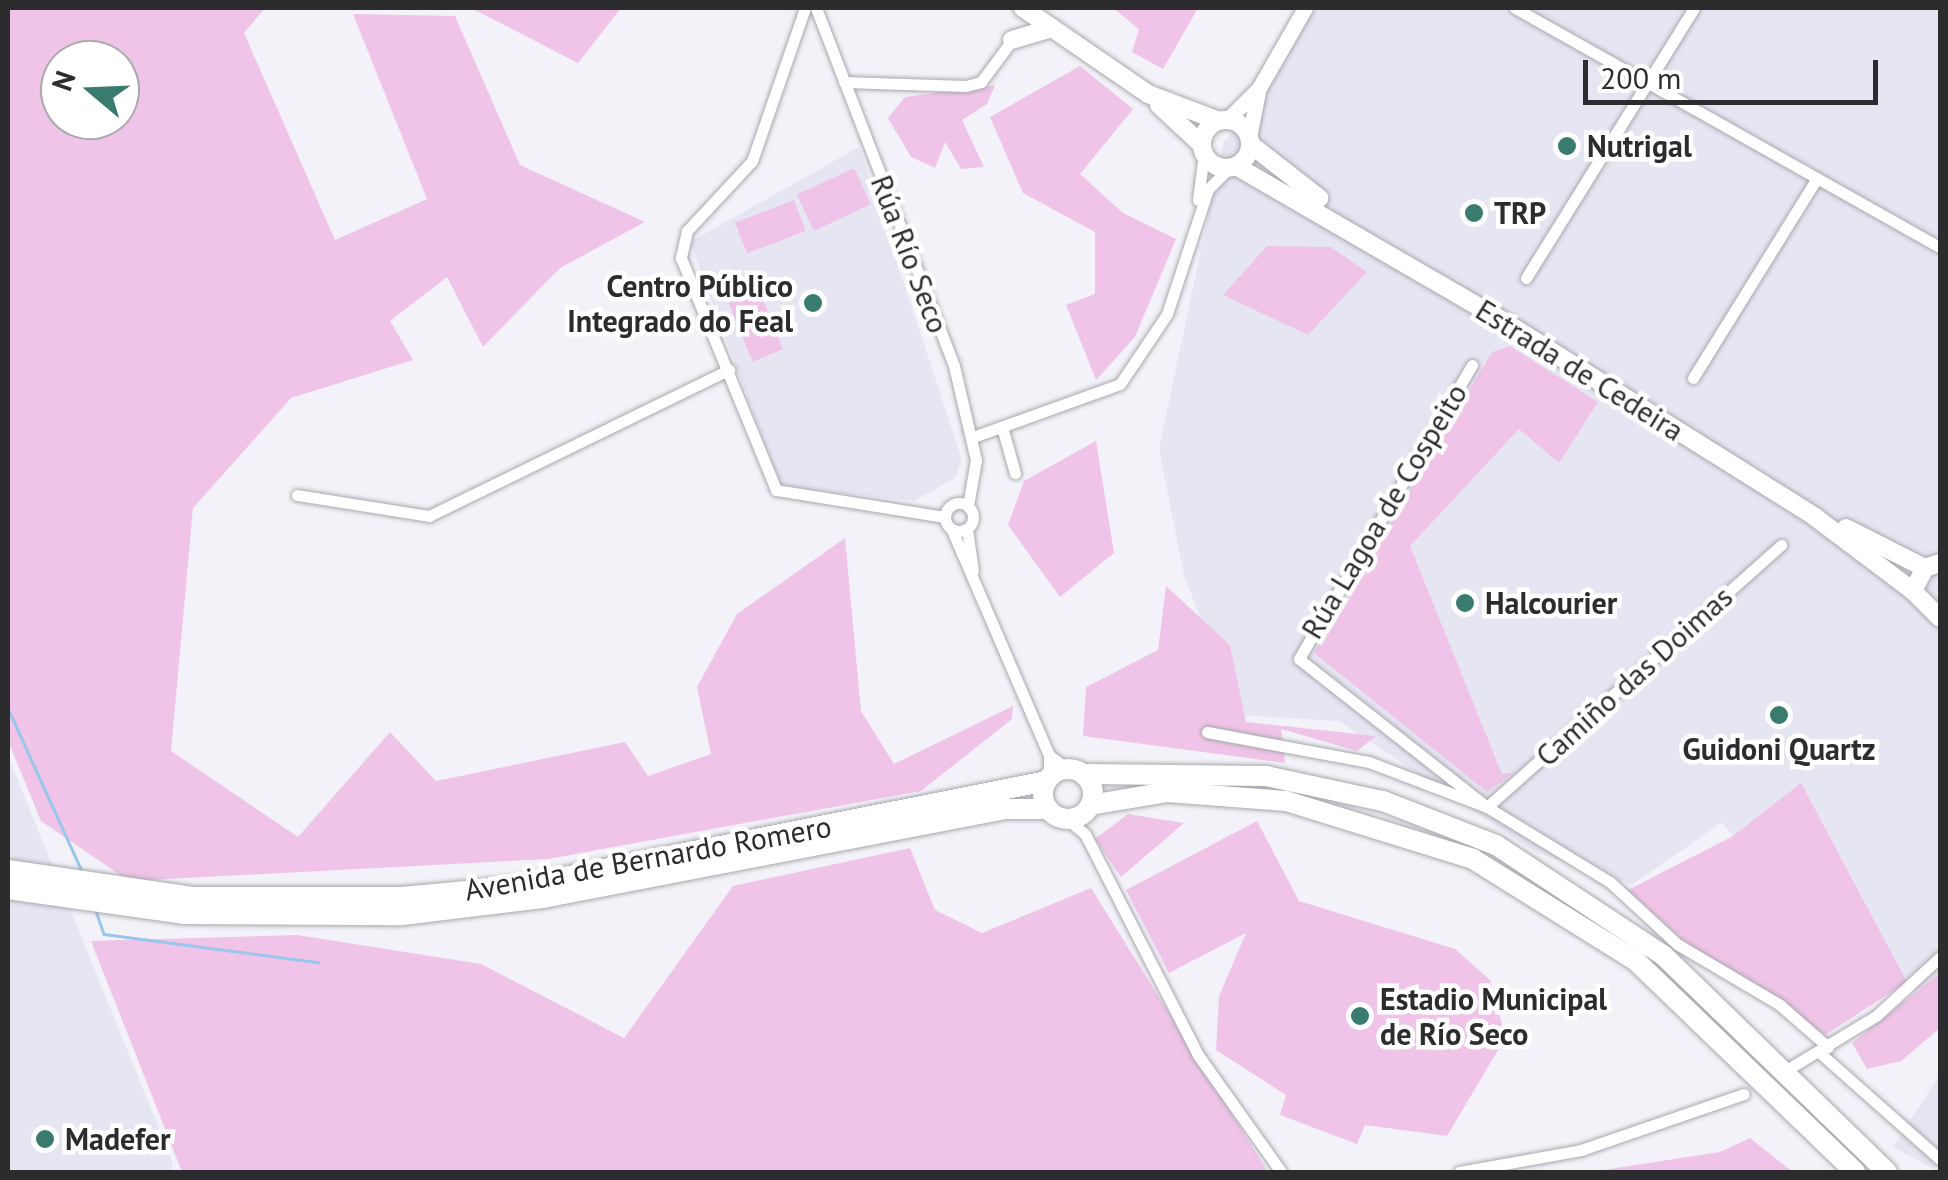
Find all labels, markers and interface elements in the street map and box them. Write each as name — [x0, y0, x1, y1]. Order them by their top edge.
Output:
north arrow — [40, 40, 140, 140]
scale bar — [1588, 40, 1883, 102]
text: 200 m — [1600, 58, 1681, 97]
text: N — [43, 66, 84, 95]
place label: Nutrigal — [1587, 128, 1692, 164]
marker: Nutrigal — [1556, 135, 1578, 157]
street label: Rúa Río Seco — [863, 170, 957, 338]
place label: TRP — [1494, 195, 1546, 231]
marker: TRP — [1463, 202, 1485, 224]
place label: Centro Público Integrado do Feal — [567, 268, 793, 338]
marker: Centro Público Integrado do Feal — [802, 292, 824, 314]
street label: Estrada de Cedeira — [1469, 292, 1691, 448]
street label: Rúa Lagoa de Cospeito — [1294, 377, 1474, 645]
street label: Camiño das Doimas — [1528, 578, 1740, 774]
place label: Halcourier — [1485, 585, 1617, 621]
marker: Halcourier — [1454, 592, 1476, 614]
marker: Guidoni Quartz — [1768, 704, 1790, 726]
place label: Guidoni Quartz — [1682, 731, 1876, 767]
street label: Avenida de Bernardo Romero — [462, 808, 834, 908]
place label: Estadio Municipal de Río Seco — [1380, 981, 1607, 1052]
marker: Estadio Municipal de Río Seco — [1349, 1005, 1371, 1027]
place label: Madefer — [65, 1121, 171, 1157]
marker: Madefer — [34, 1128, 56, 1150]

